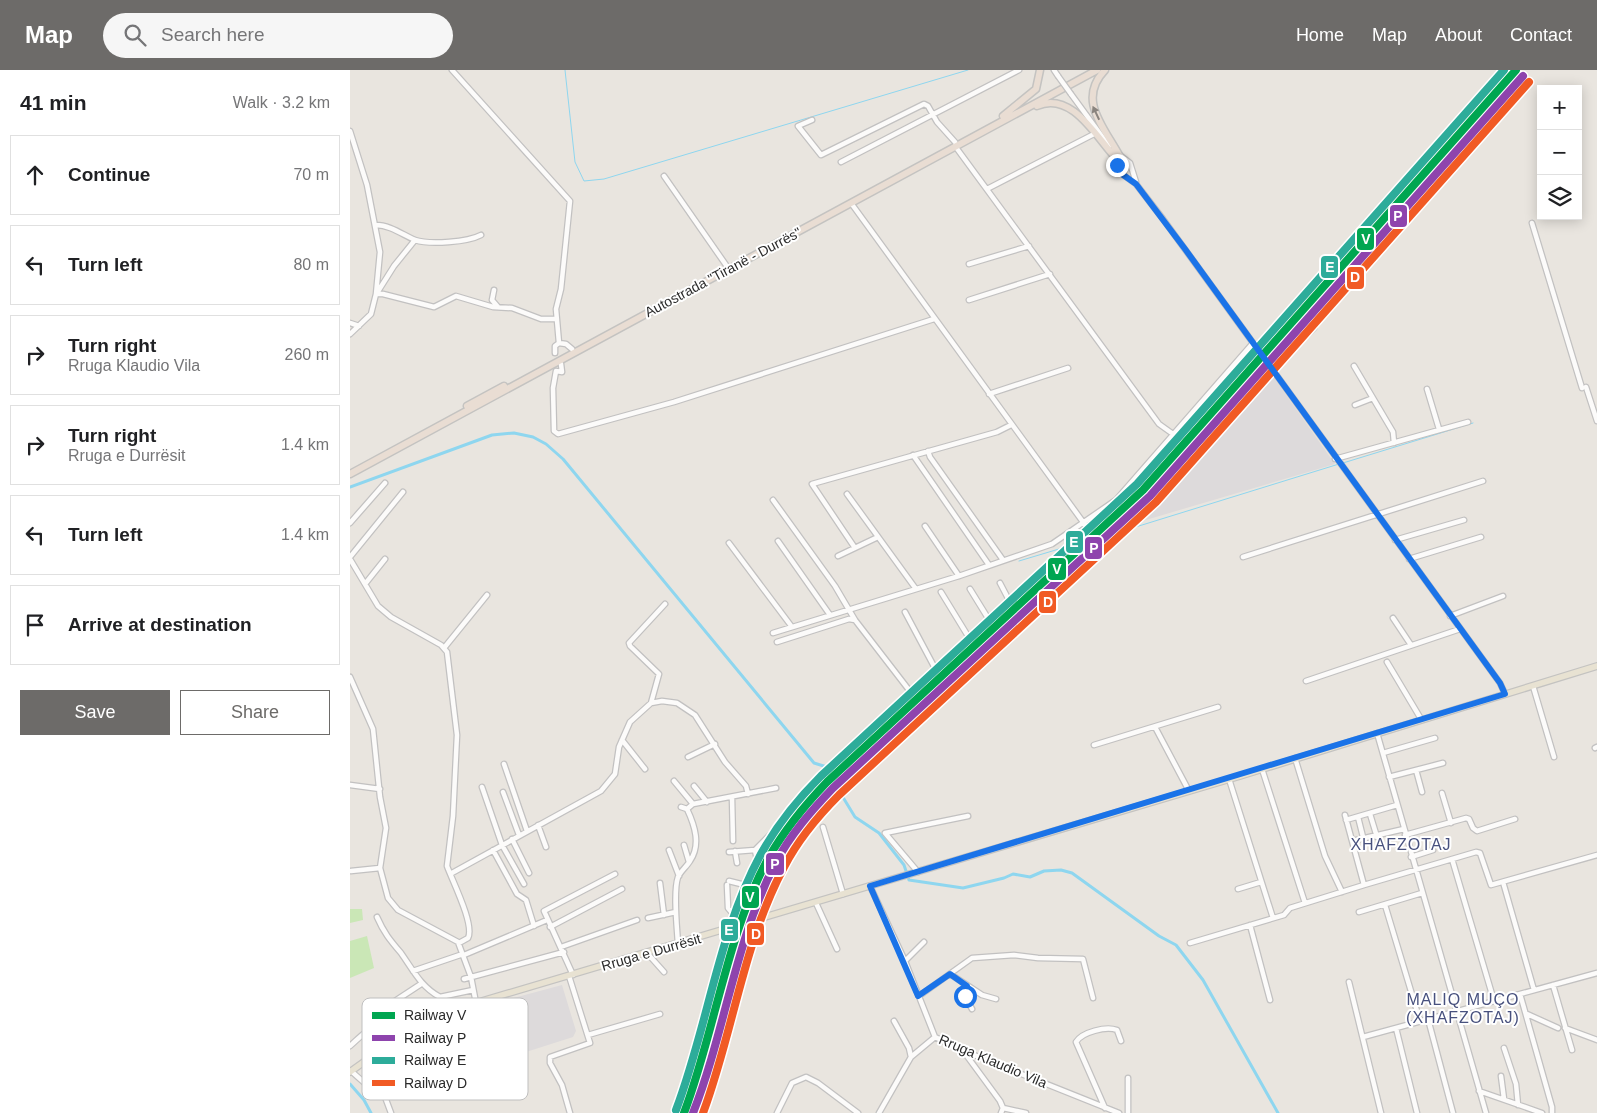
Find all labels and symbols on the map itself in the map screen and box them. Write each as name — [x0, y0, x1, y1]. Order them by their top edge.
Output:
one-way arrow — [1092, 106, 1100, 120]
route end — [1106, 154, 1129, 177]
line badge: P — [1389, 204, 1408, 228]
text: P — [1393, 208, 1403, 224]
street label: Autostrada "Tiranë - Durrës" — [642, 224, 804, 320]
line badge: V — [1356, 227, 1375, 251]
text: V — [1361, 231, 1371, 247]
line badge: E — [1320, 255, 1339, 279]
text: E — [1325, 259, 1335, 275]
line badge: D — [1346, 266, 1365, 290]
text: D — [1350, 269, 1360, 285]
line badge: E — [1065, 530, 1084, 554]
text: E — [1069, 534, 1079, 550]
line badge: P — [1084, 536, 1103, 560]
text: P — [1089, 540, 1099, 556]
line badge: V — [1047, 557, 1067, 581]
text: V — [1052, 561, 1062, 577]
line badge: D — [1038, 590, 1057, 614]
text: D — [1043, 594, 1053, 610]
district label: XHAFZOTAJ — [1350, 836, 1452, 853]
line badge: P — [765, 852, 785, 876]
text: P — [770, 856, 780, 872]
line badge: V — [741, 885, 760, 909]
text: V — [745, 889, 755, 905]
line badge: E — [720, 918, 739, 942]
text: E — [724, 922, 734, 938]
line badge: D — [746, 922, 765, 946]
text: D — [751, 926, 761, 942]
street label: Rruga e Durrësit — [599, 930, 703, 974]
route start — [954, 985, 977, 1008]
district label: MALIQ MUÇO (XHAFZOTAJ) — [1406, 991, 1520, 1026]
legend — [362, 998, 528, 1100]
text: Railway V — [404, 1007, 467, 1023]
text: Railway P — [404, 1030, 466, 1046]
street label: Rruga Klaudio Vila — [937, 1031, 1050, 1091]
text: Railway E — [404, 1052, 466, 1068]
text: Railway D — [404, 1075, 467, 1091]

